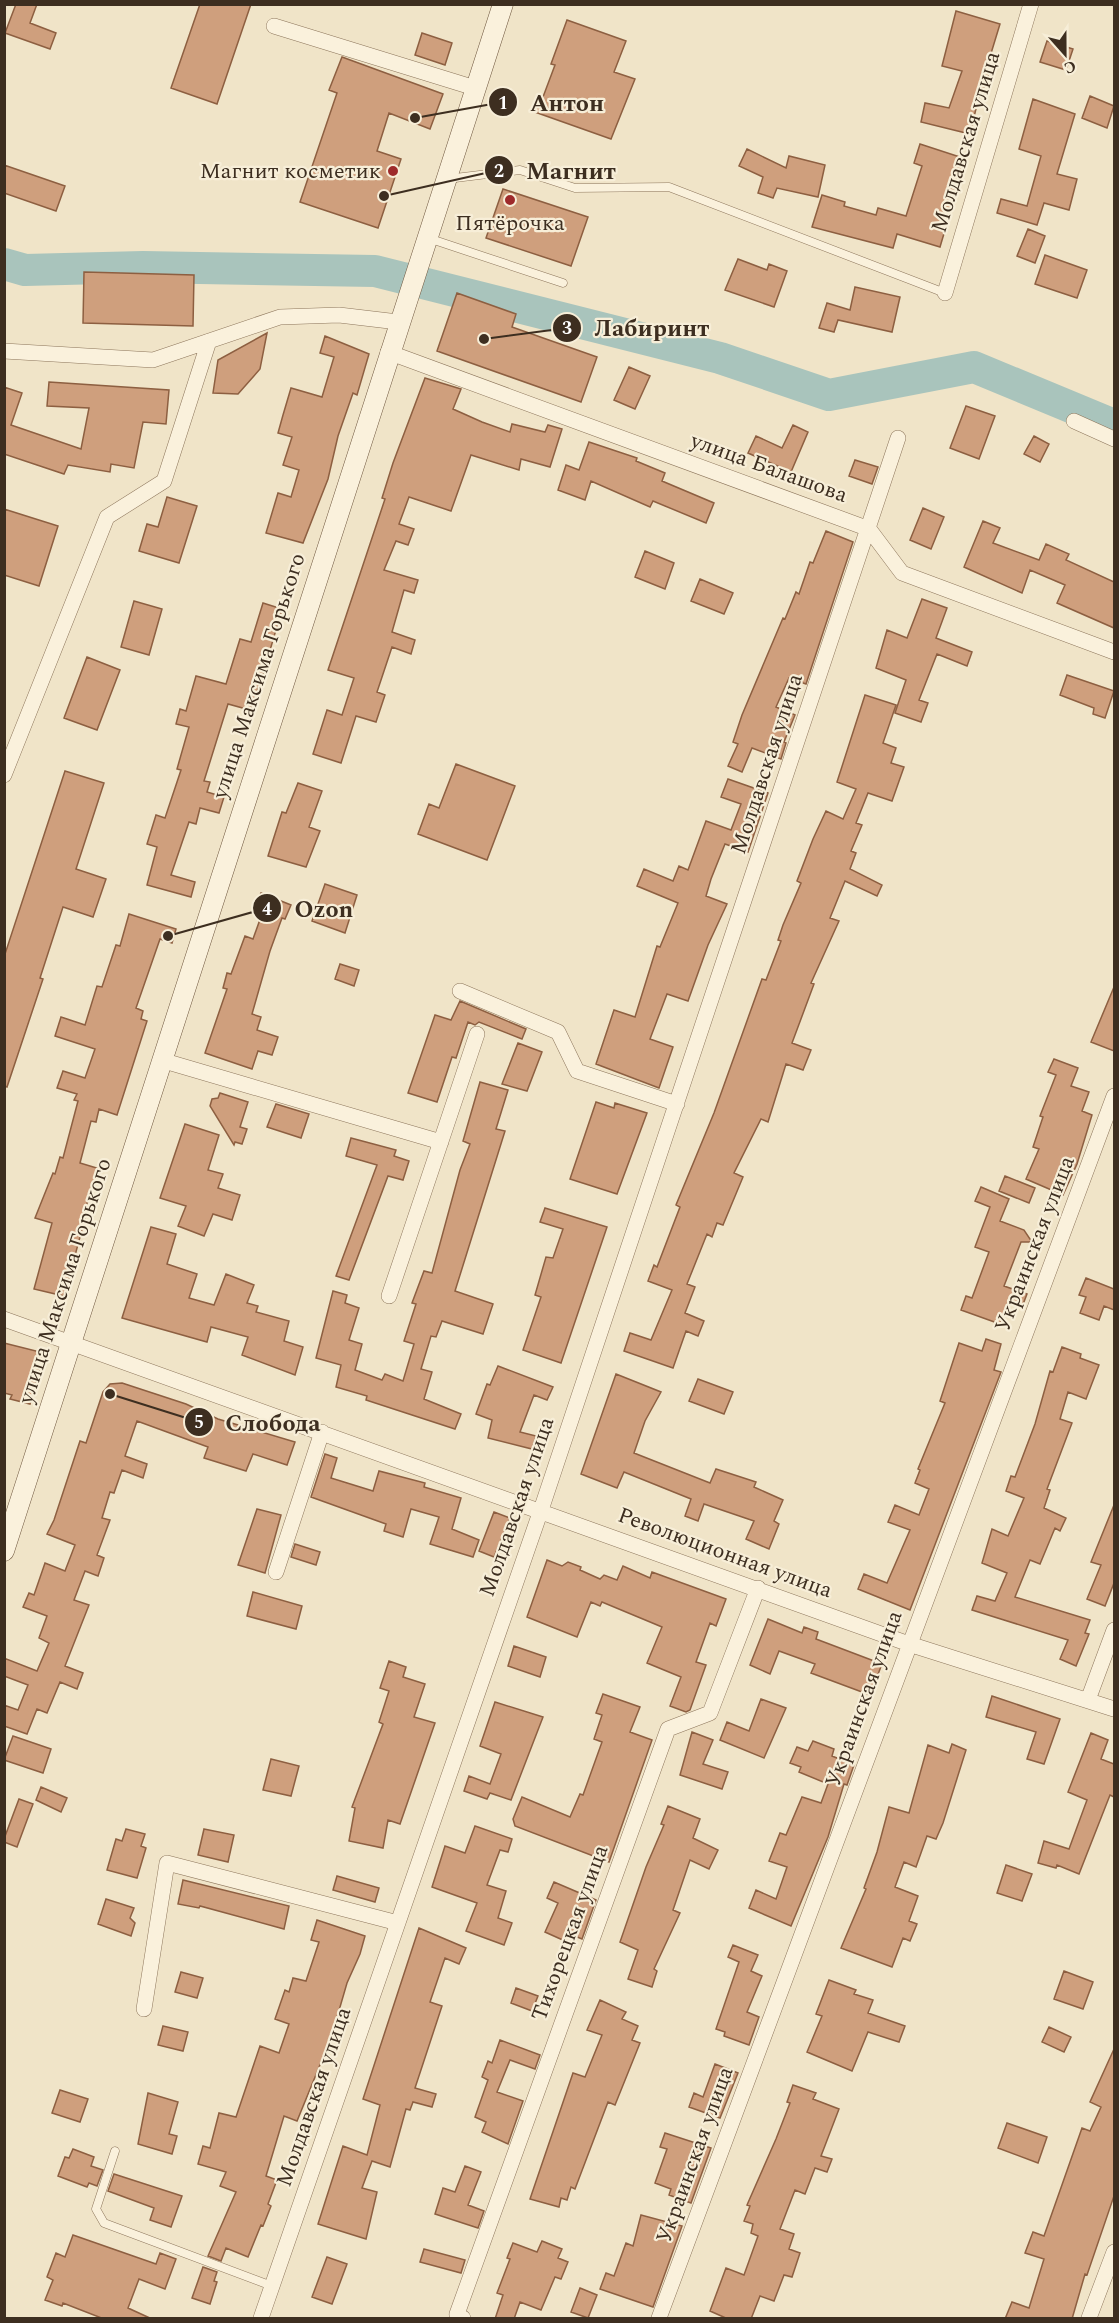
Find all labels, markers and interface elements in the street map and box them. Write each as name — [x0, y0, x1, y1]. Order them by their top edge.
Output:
north arrow — [1035, 24, 1095, 84]
street label: Молдавская улица — [923, 47, 1009, 237]
text: С — [1060, 54, 1080, 80]
callout: Антон — [488, 81, 616, 123]
text: Антон — [530, 86, 604, 122]
text: 1 — [498, 90, 508, 117]
callout: Магнит — [484, 149, 628, 191]
text: Магнит — [526, 154, 616, 190]
place label: Магнит косметик — [200, 155, 381, 188]
text: 2 — [494, 158, 504, 185]
marker: Магнит косметик — [386, 164, 400, 178]
marker: Пятёрочка — [503, 193, 517, 207]
place label: Пятёрочка — [455, 207, 565, 240]
callout: Лабиринт — [552, 307, 721, 349]
text: Лабиринт — [595, 311, 709, 347]
text: 3 — [562, 315, 572, 342]
street label: улица Балашова — [685, 424, 852, 512]
street label: улица Максима Горького — [203, 549, 314, 804]
street label: Молдавская улица — [722, 669, 812, 859]
callout: Ozon — [252, 887, 365, 929]
text: Ozon — [295, 892, 354, 928]
text: 4 — [262, 896, 272, 923]
street label: Украинская улица — [986, 1151, 1084, 1337]
street label: улица Максима Горького — [9, 1154, 120, 1409]
callout: Слобода — [184, 1401, 333, 1443]
text: Слобода — [225, 1406, 321, 1442]
text: 5 — [194, 1409, 204, 1436]
street label: Молдавская улица — [471, 1412, 563, 1601]
street label: Революционная улица — [613, 1499, 837, 1607]
street label: Украинская улица — [817, 1606, 911, 1792]
street label: Тихорецкая улица — [523, 1840, 617, 2026]
street label: Молдавская улица — [268, 2002, 360, 2191]
street label: Украинская улица — [648, 2062, 742, 2248]

